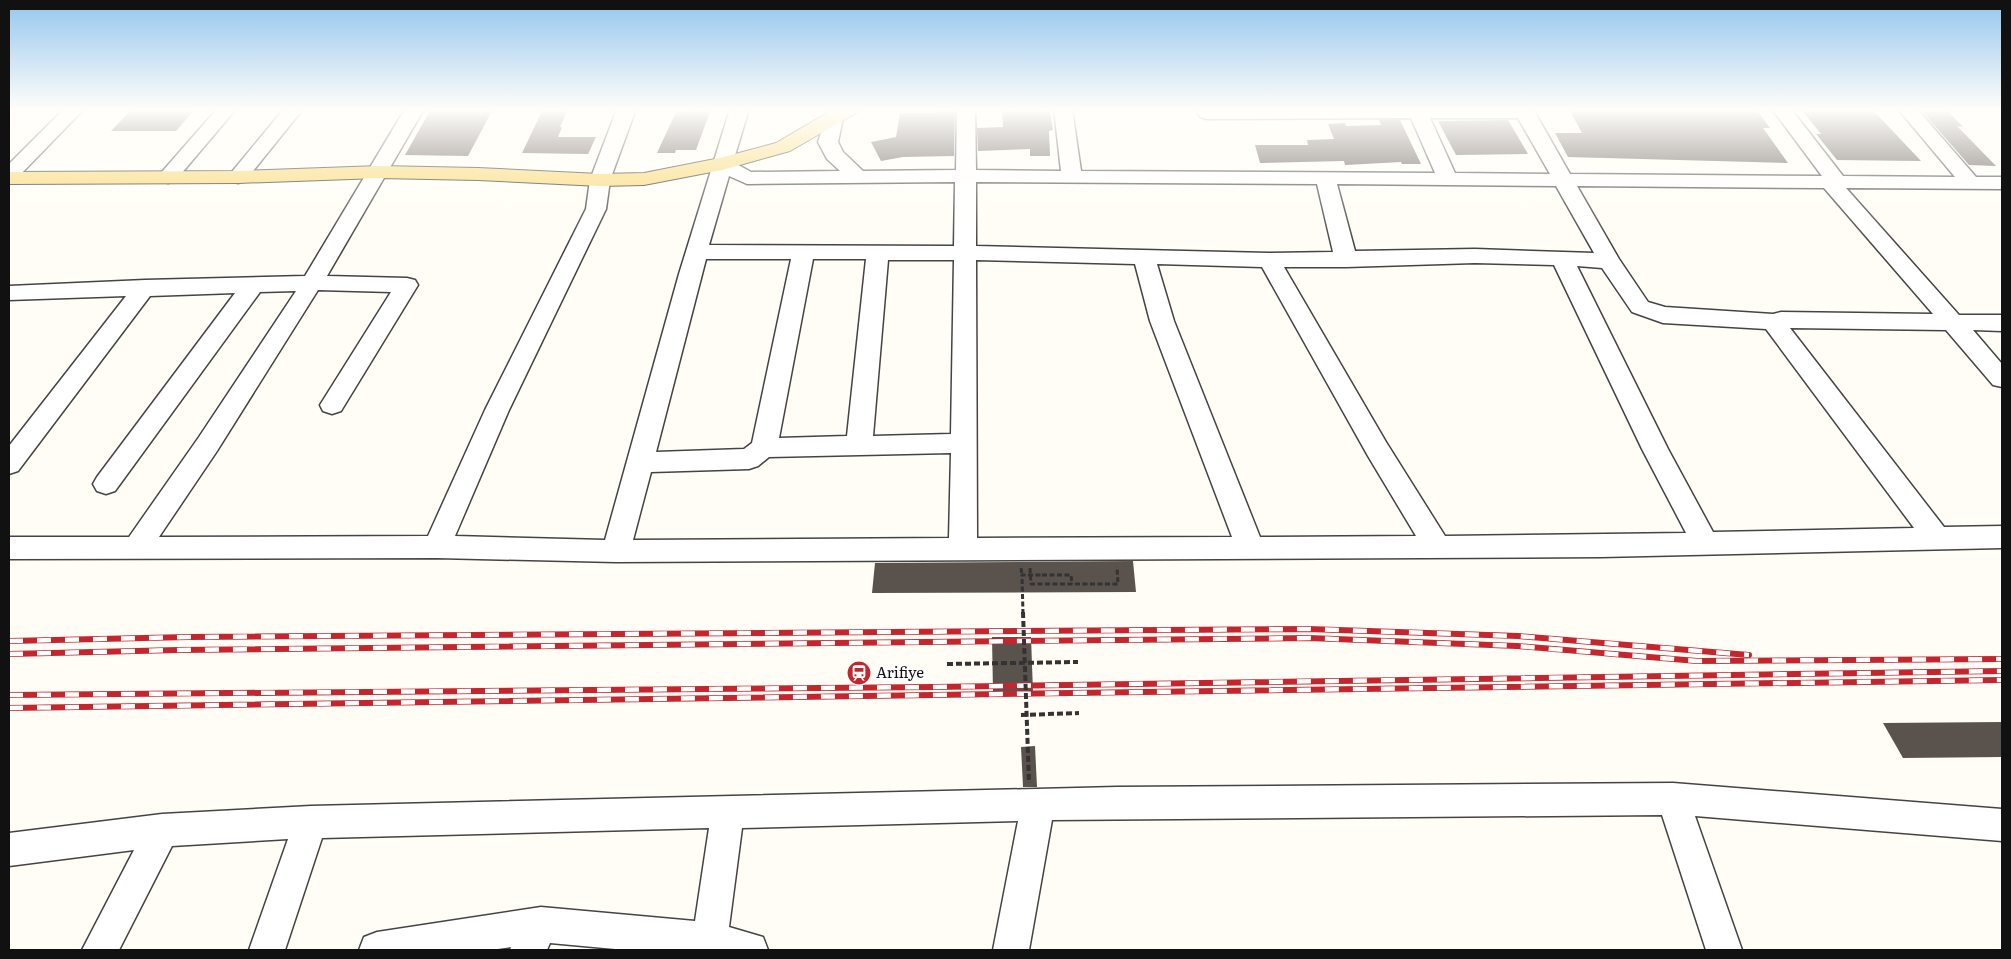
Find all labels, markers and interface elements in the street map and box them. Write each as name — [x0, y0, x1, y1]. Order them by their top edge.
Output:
station icon: Arifiye — [846, 660, 872, 686]
place label: Arifiye — [876, 660, 924, 683]

